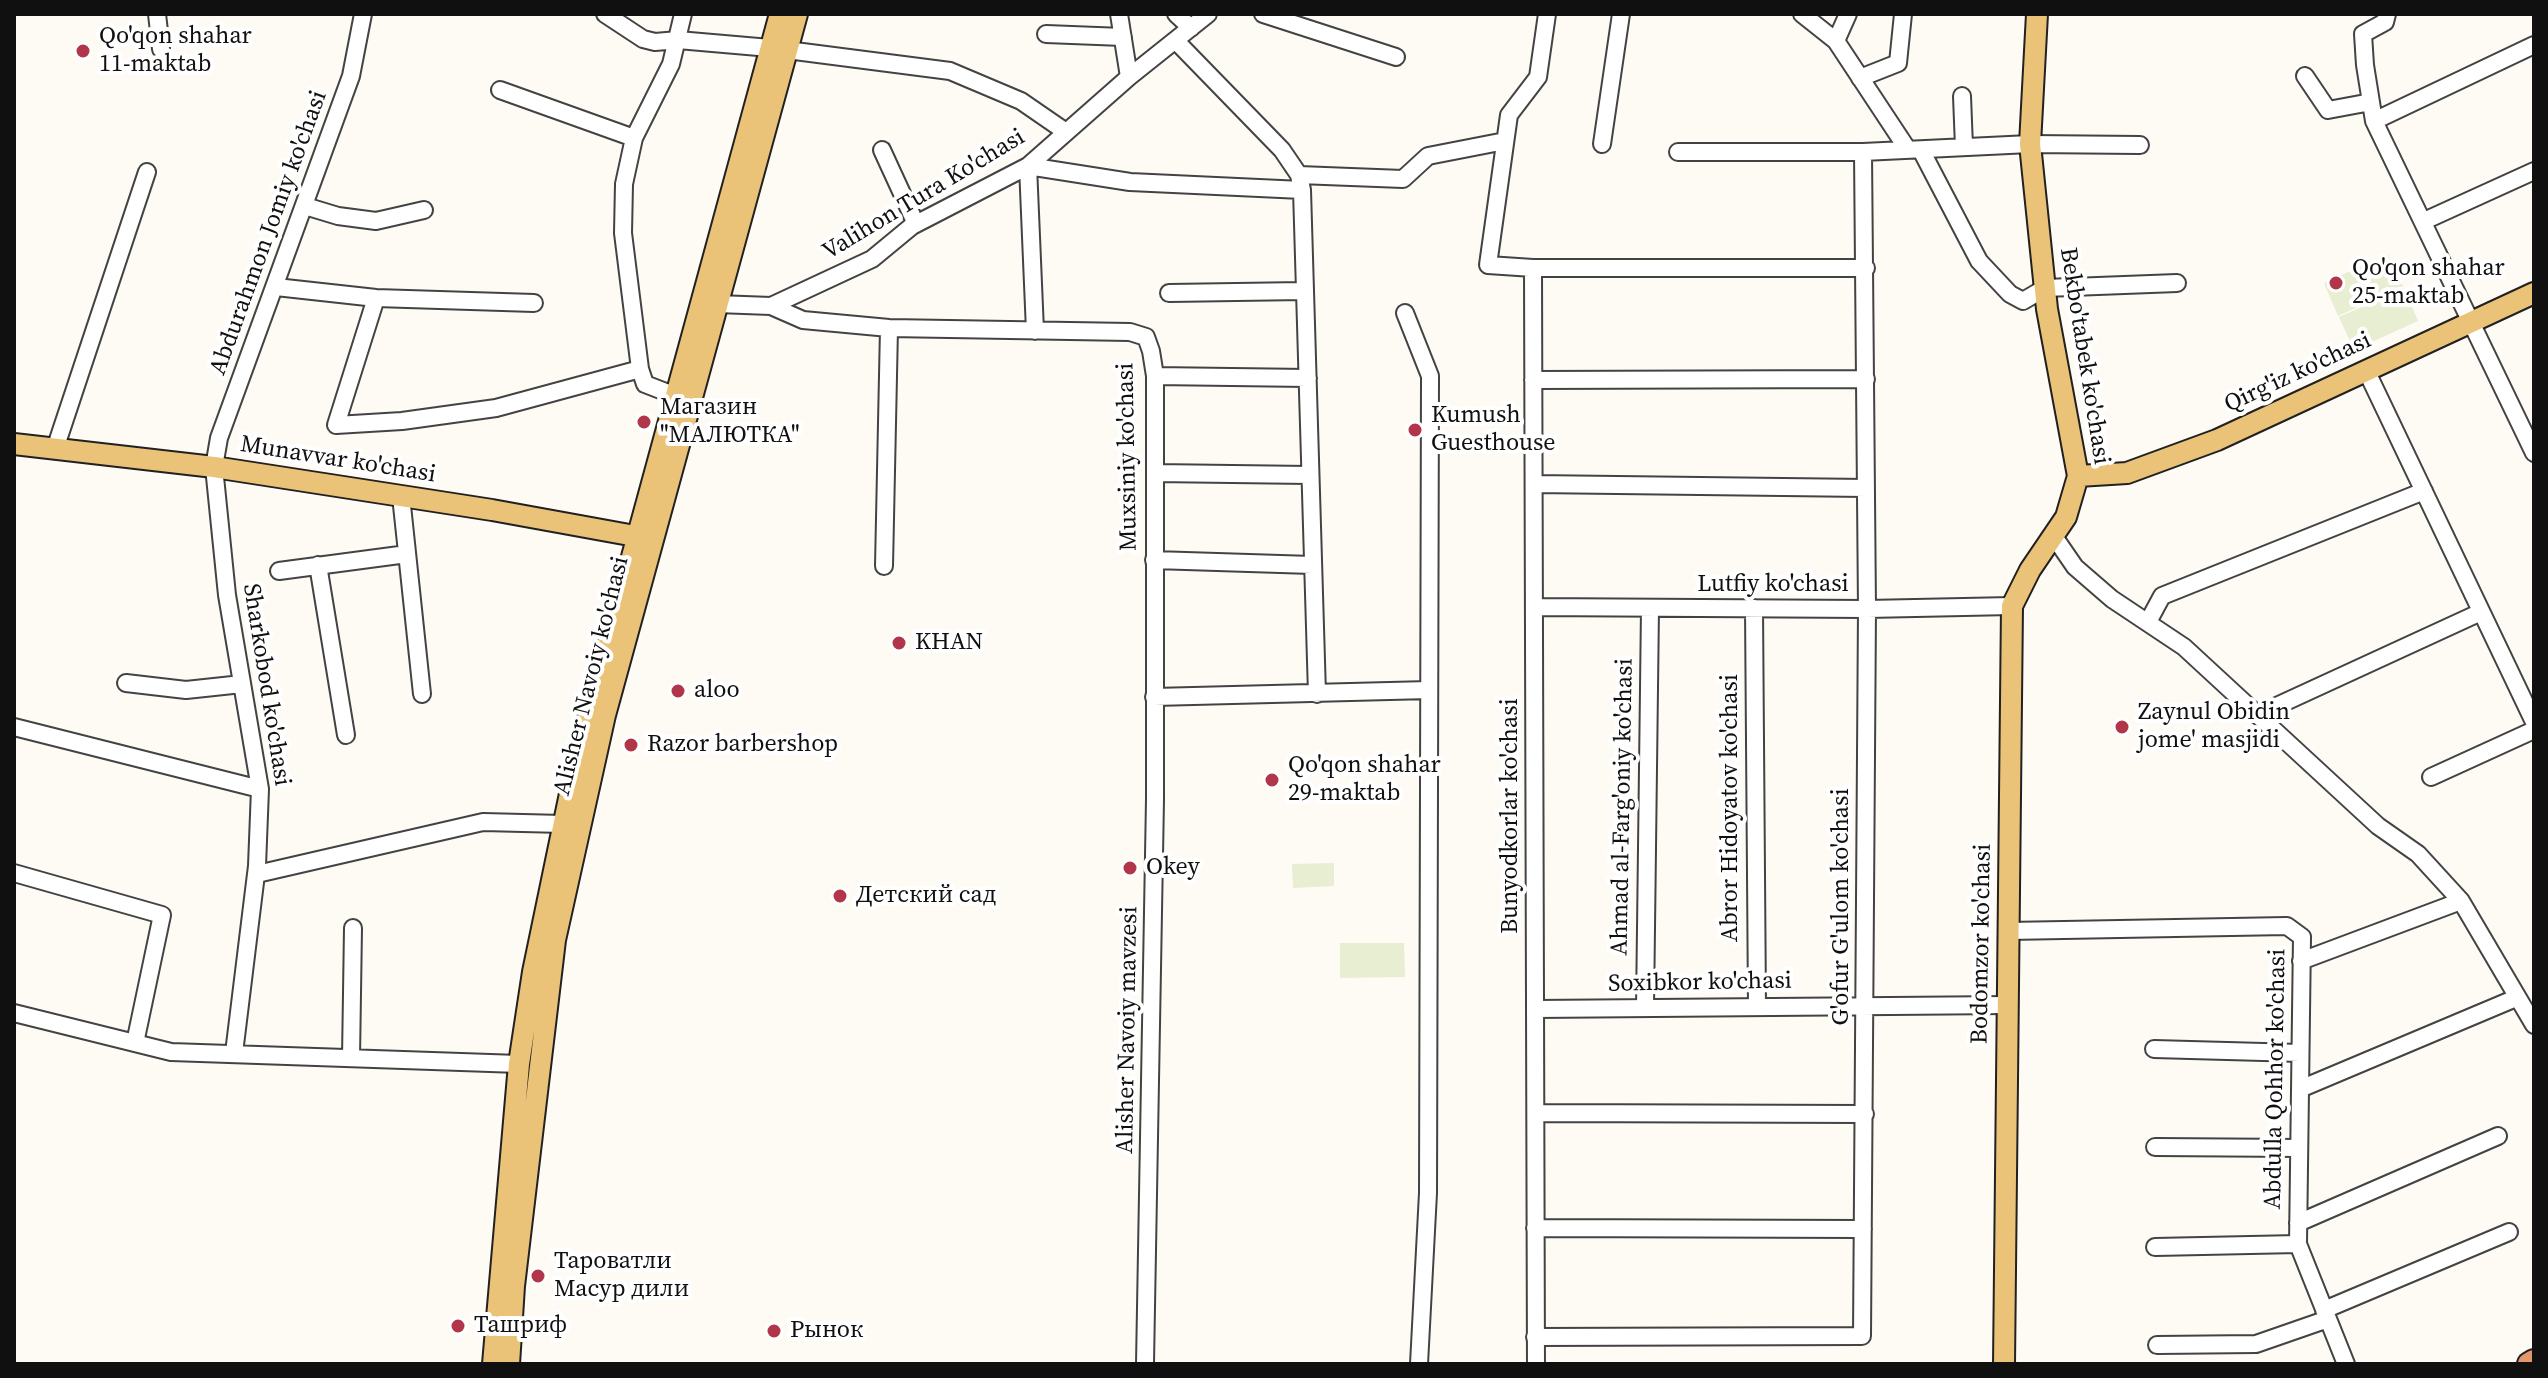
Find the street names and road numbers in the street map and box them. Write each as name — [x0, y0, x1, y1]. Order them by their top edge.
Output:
street label: Abdurahmon Jomiy ko'chasi — [204, 87, 334, 379]
street label: Valihon Tura Ko'chasi — [818, 123, 1030, 267]
street label: Bekbo'tabek ko'chasi — [2053, 246, 2115, 466]
street label: Qirg'iz ko'chasi — [2220, 326, 2376, 420]
street label: Muxsiniy ko'chasi — [1112, 363, 1144, 551]
street label: Munavvar ko'chasi — [238, 430, 438, 490]
street label: Alisher Navoiy ko'chasi — [548, 553, 636, 799]
street label: Lutfiy ko'chasi — [1697, 571, 1849, 599]
street label: Sharkobod ko'chasi — [236, 582, 296, 788]
street label: Ahmad al-Farg'oniy ko'chasi — [1606, 658, 1640, 956]
street label: Abror Hidoyatov ko'chasi — [1717, 674, 1745, 942]
street label: Bunyodkorlar ko'chasi — [1497, 698, 1525, 934]
street label: G'ofur G'ulom ko'chasi — [1828, 788, 1856, 1026]
street label: Bodomzor ko'chasi — [1966, 844, 1998, 1044]
street label: Alisher Navoiy mavzesi — [1111, 906, 1145, 1154]
street label: Abdulla Qohhor ko'chasi — [2259, 948, 2293, 1210]
street label: Soxibkor ko'chasi — [1608, 967, 1792, 999]

